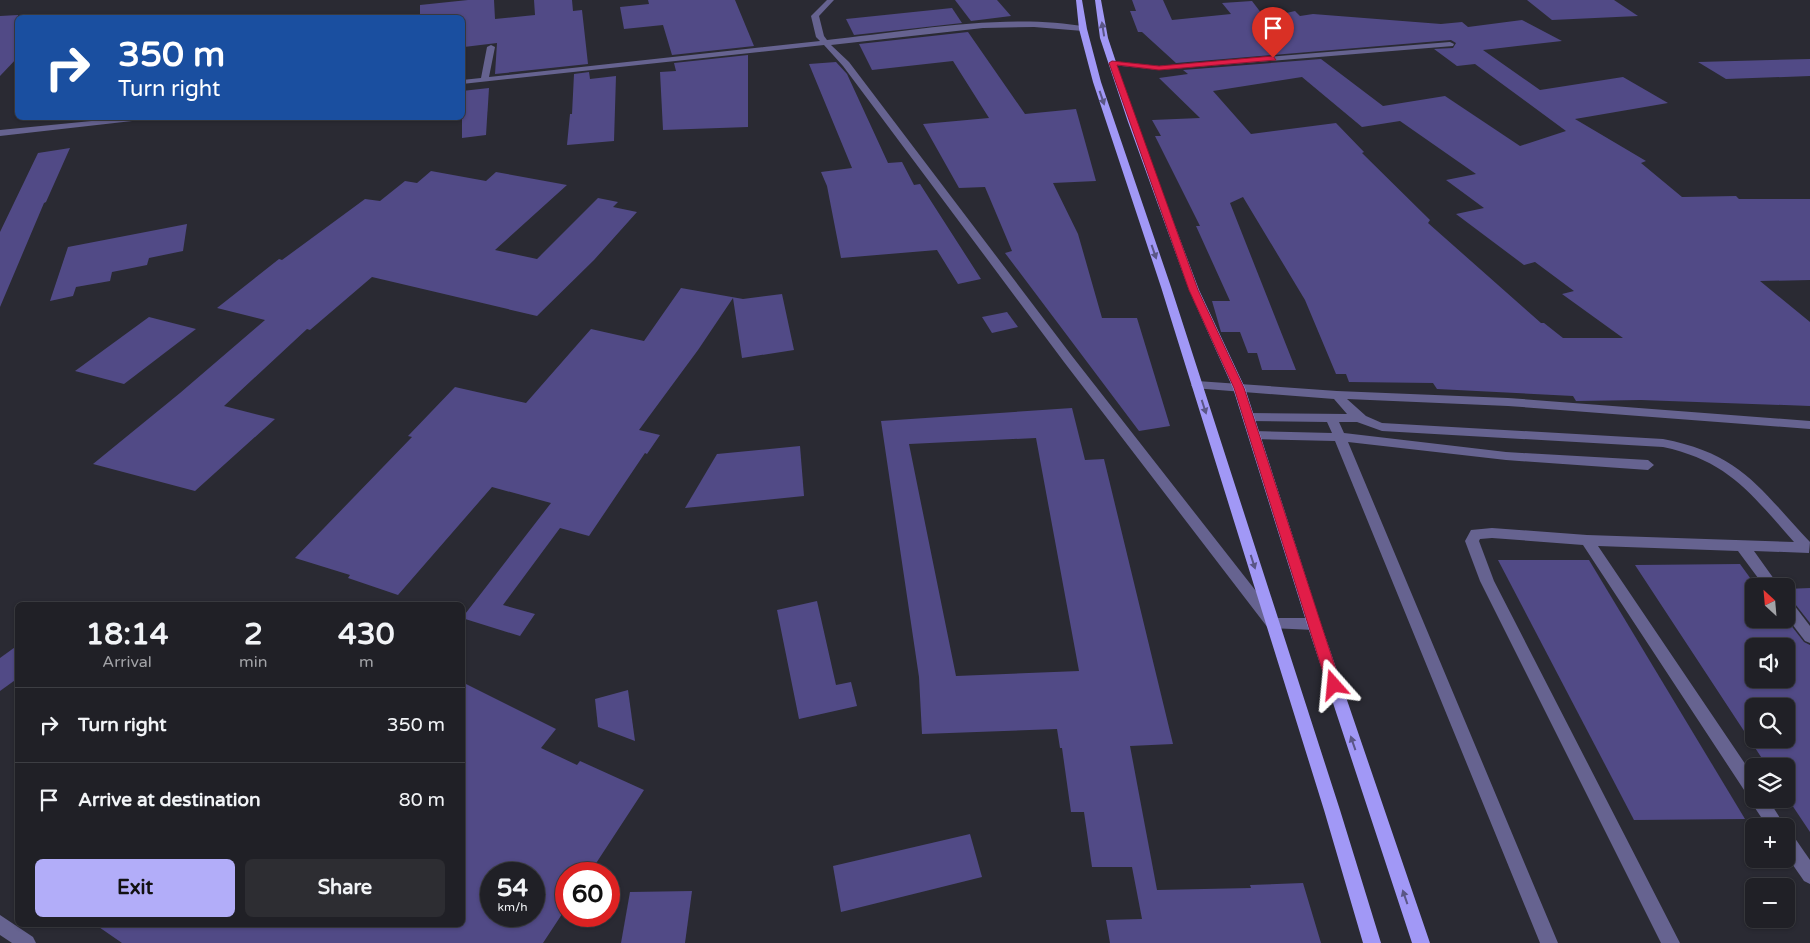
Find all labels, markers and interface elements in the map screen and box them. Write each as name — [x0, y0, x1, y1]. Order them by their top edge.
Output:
pin — [1252, 7, 1294, 58]
icon: arrive — [1259, 14, 1287, 42]
one-way arrow — [1098, 21, 1106, 37]
text: 350 m — [118, 34, 225, 76]
icon: right — [35, 35, 100, 100]
text: Turn right — [118, 76, 220, 102]
one-way arrow — [1099, 91, 1106, 106]
one-way arrow — [1151, 245, 1159, 260]
one-way arrow — [1201, 400, 1209, 415]
one-way arrow — [1250, 555, 1258, 570]
north arrow — [1745, 578, 1795, 628]
map controls — [1745, 578, 1795, 928]
text: 18:14 — [85, 616, 169, 653]
text: 2 — [244, 616, 263, 653]
text: 430 — [338, 616, 395, 653]
button: sound — [1745, 638, 1795, 688]
text: Arrival — [102, 652, 152, 672]
text: min — [239, 652, 268, 672]
text: m — [359, 652, 374, 672]
position arrow — [1307, 658, 1359, 710]
button: search — [1745, 698, 1795, 748]
icon: right — [35, 711, 63, 739]
text: Turn right — [78, 714, 166, 736]
text: 350 m — [387, 714, 445, 736]
one-way arrow — [1349, 735, 1357, 750]
button: layers — [1745, 758, 1795, 808]
icon: arrive — [35, 786, 63, 814]
text: Arrive at destination — [78, 789, 261, 811]
text: 80 m — [399, 789, 445, 811]
button: + — [1745, 818, 1795, 868]
button: Exit — [35, 859, 235, 917]
button: Share — [245, 859, 445, 917]
speed limit sign: 60 — [555, 862, 620, 927]
text: 54 — [497, 873, 528, 903]
button: − — [1745, 878, 1795, 928]
one-way arrow — [1401, 889, 1409, 904]
text: km/h — [497, 900, 528, 914]

